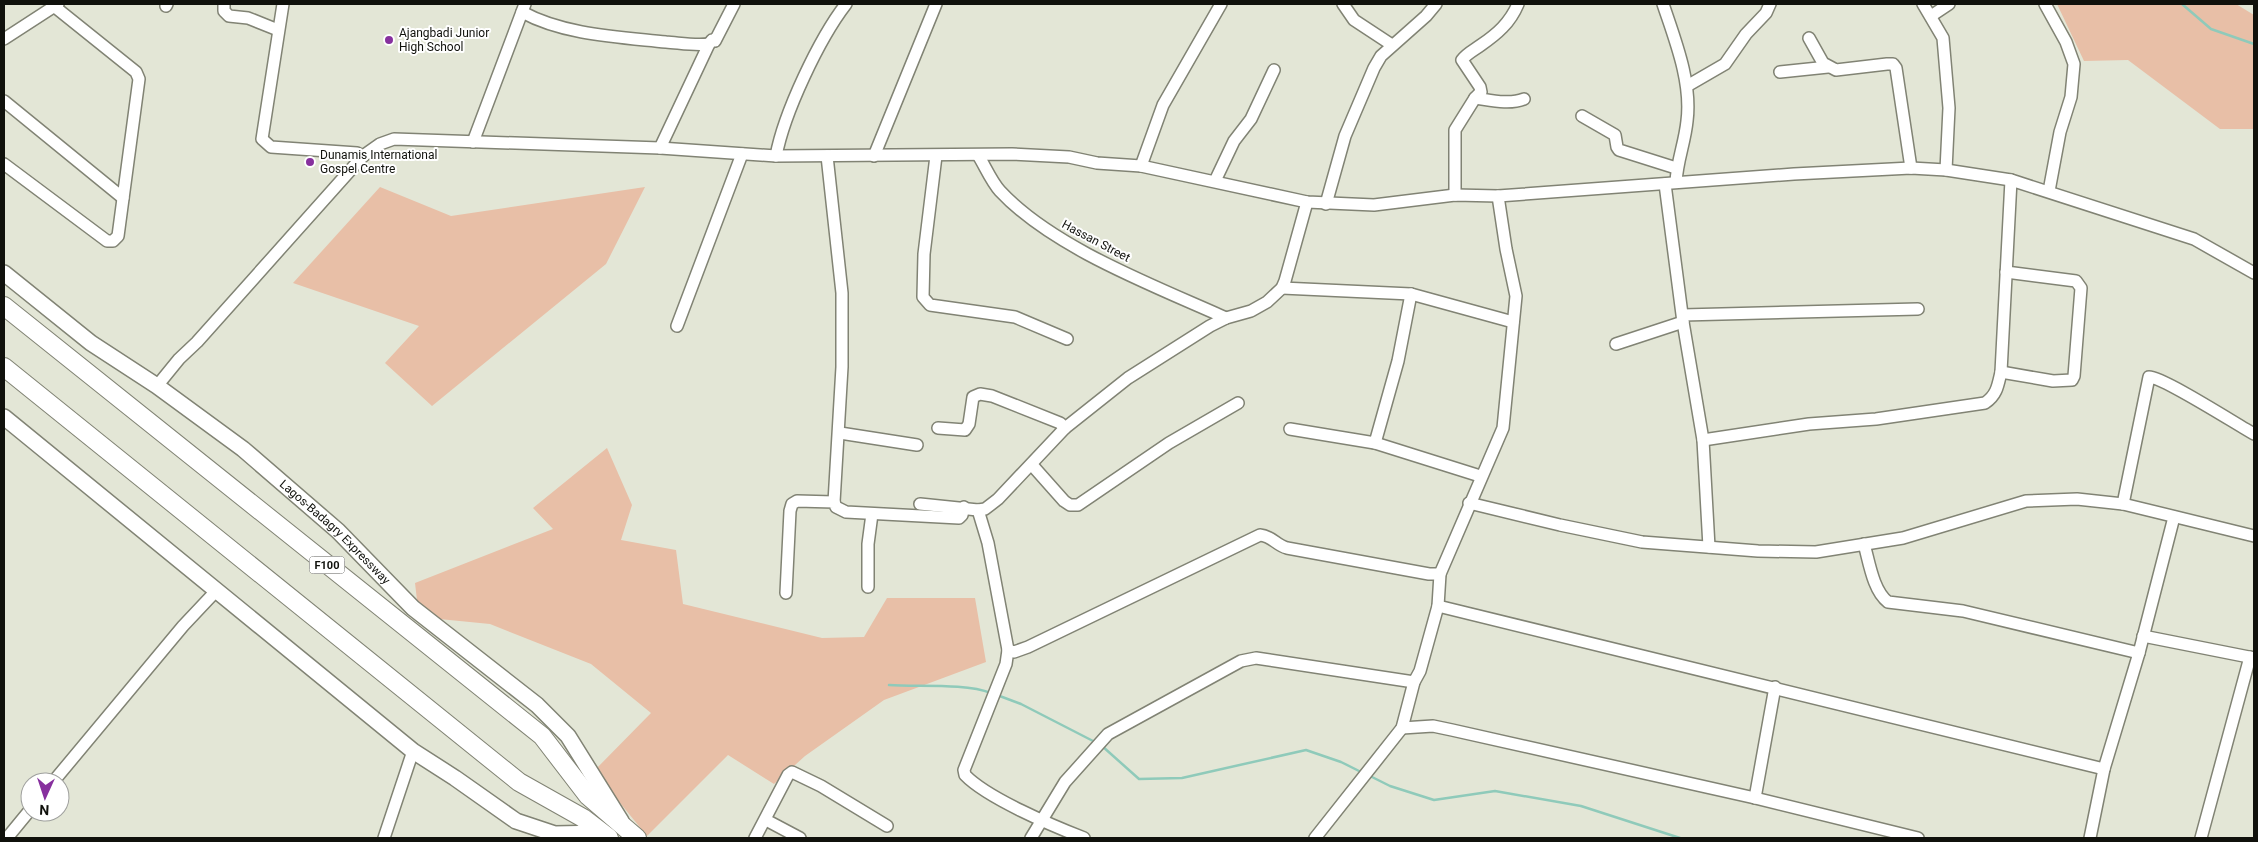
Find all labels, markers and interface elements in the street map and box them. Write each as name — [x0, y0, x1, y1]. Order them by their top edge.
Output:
place label: Ajangbadi Junior High School — [399, 26, 489, 54]
marker: Ajangbadi Junior High School — [383, 34, 395, 46]
place label: Dunamis International Gospel Centre — [320, 148, 437, 176]
marker: Dunamis International Gospel Centre — [304, 156, 316, 168]
street label: Hassan Street — [1059, 217, 1133, 265]
street label: Lagos-Badagry Expressway — [277, 477, 393, 587]
road number: F100 — [310, 556, 344, 574]
north arrow — [20, 772, 70, 822]
text: N — [39, 802, 50, 818]

